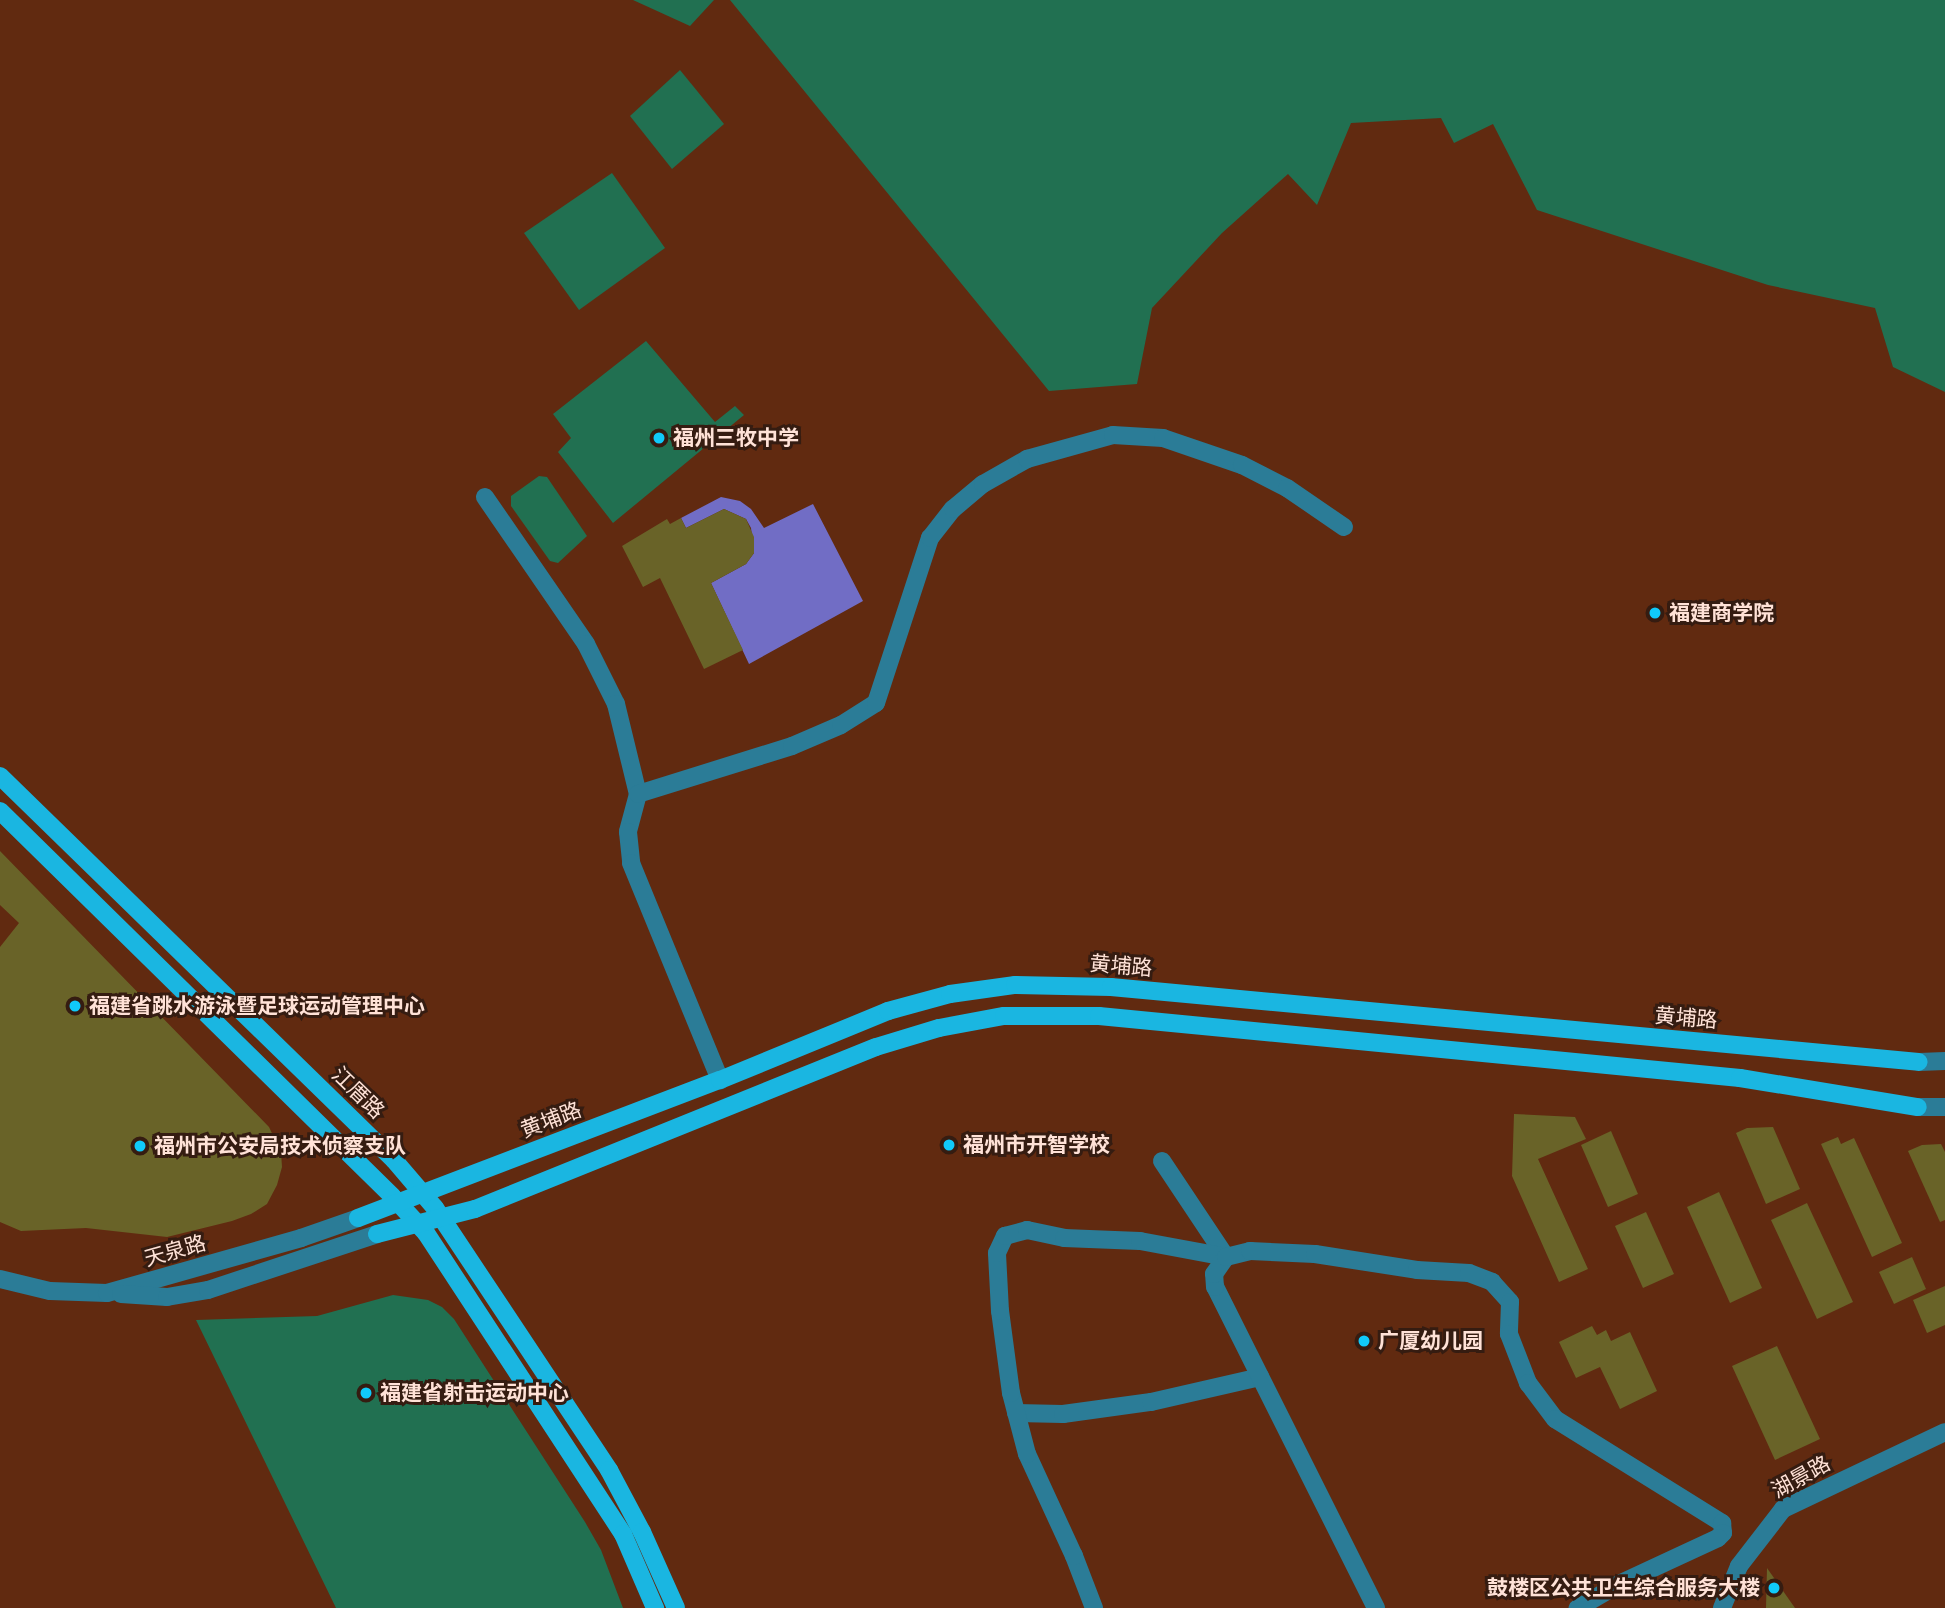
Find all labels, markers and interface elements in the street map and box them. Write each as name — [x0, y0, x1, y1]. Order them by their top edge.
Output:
place label: 福州三牧中学 — [673, 425, 799, 451]
marker: 福州三牧中学 — [651, 430, 667, 446]
place label: 福建商学院 — [1669, 600, 1774, 626]
marker: 福建商学院 — [1647, 605, 1663, 621]
street label: 黄埔路 — [1089, 951, 1153, 981]
place label: 福建省跳水游泳暨足球运动管理中心 — [89, 993, 425, 1019]
marker: 福建省跳水游泳暨足球运动管理中心 — [67, 998, 83, 1014]
street label: 黄埔路 — [1654, 1003, 1718, 1033]
street label: 江厝路 — [327, 1062, 389, 1124]
street label: 黄埔路 — [517, 1097, 585, 1143]
place label: 福州市开智学校 — [963, 1132, 1110, 1158]
place label: 福州市公安局技术侦察支队 — [154, 1133, 406, 1159]
marker: 福州市开智学校 — [941, 1137, 957, 1153]
marker: 福州市公安局技术侦察支队 — [132, 1138, 148, 1154]
street label: 天泉路 — [141, 1230, 209, 1272]
place label: 广厦幼儿园 — [1378, 1328, 1483, 1354]
marker: 广厦幼儿园 — [1356, 1333, 1372, 1349]
place label: 福建省射击运动中心 — [380, 1380, 569, 1406]
marker: 福建省射击运动中心 — [358, 1385, 374, 1401]
street label: 湖景路 — [1767, 1451, 1835, 1503]
place label: 鼓楼区公共卫生综合服务大楼 — [1487, 1575, 1760, 1601]
marker: 鼓楼区公共卫生综合服务大楼 — [1766, 1580, 1782, 1596]

